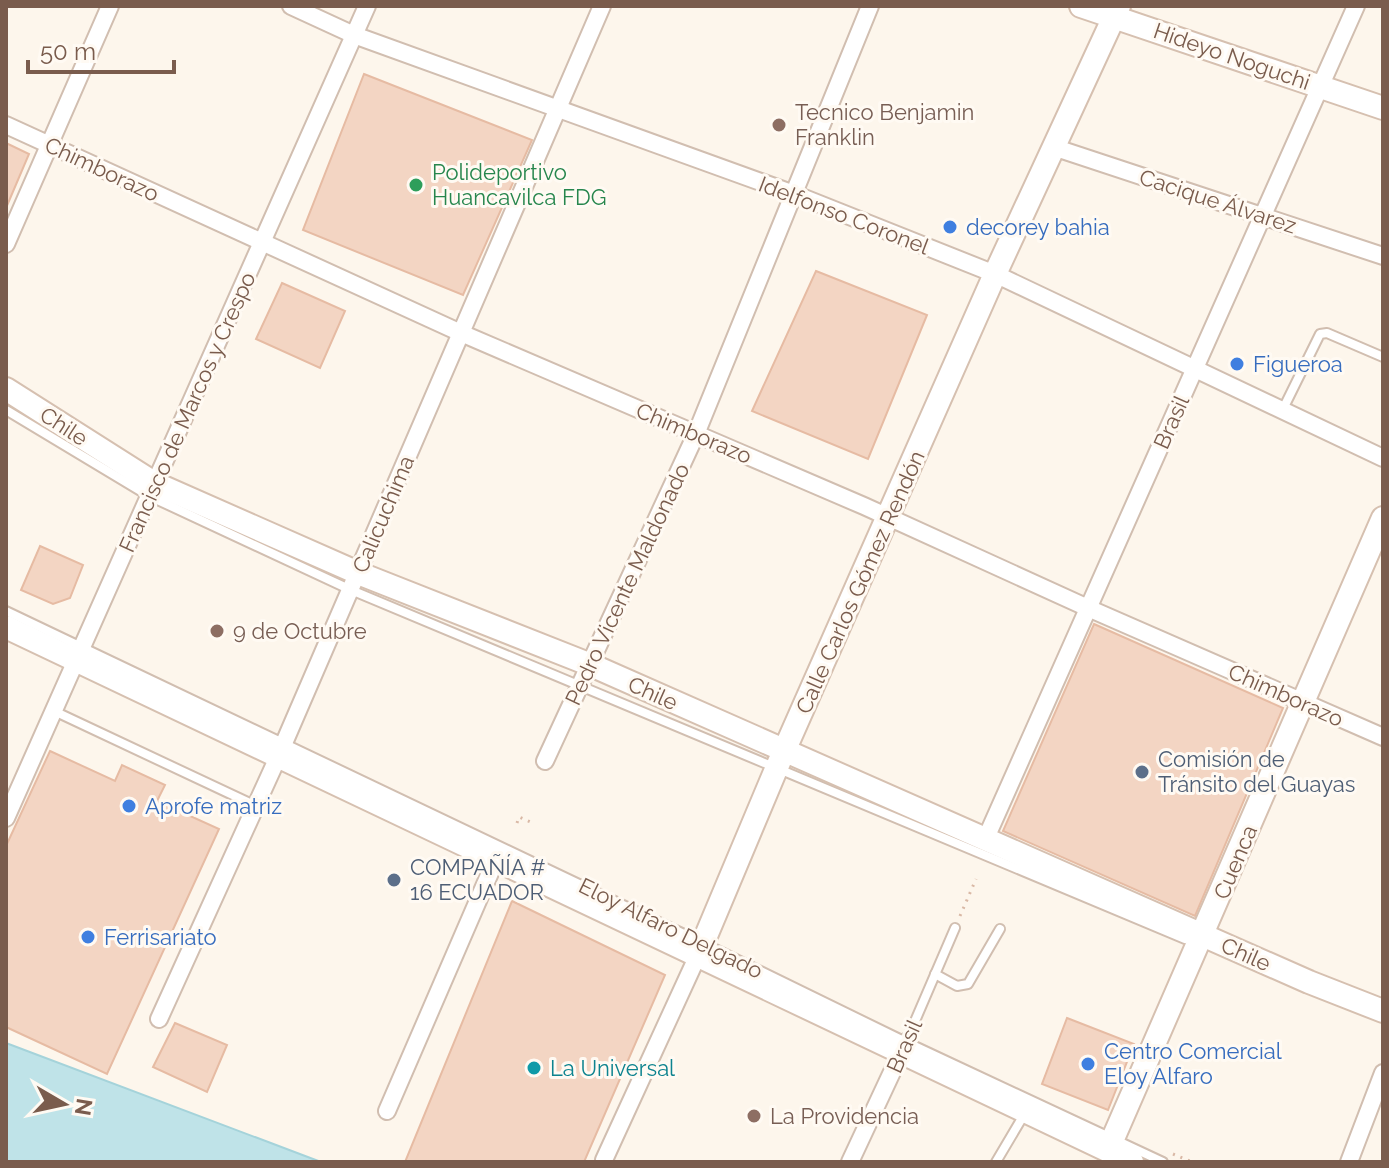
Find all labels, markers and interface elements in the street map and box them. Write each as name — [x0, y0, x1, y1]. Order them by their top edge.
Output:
street label: Hideyo Noguchi — [1150, 17, 1314, 95]
scale bar — [28, 24, 174, 74]
text: 50 m — [40, 37, 96, 66]
place label: Tecnico Benjamin Franklin — [795, 99, 974, 150]
marker: Tecnico Benjamin Franklin — [770, 116, 788, 134]
street label: Chimborazo — [41, 131, 163, 207]
place label: Polideportivo Huancavilca FDG — [432, 159, 606, 210]
street label: Cacique Álvarez — [1136, 163, 1300, 239]
street label: Idelfonso Coronel — [755, 171, 933, 259]
marker: Polideportivo Huancavilca FDG — [407, 176, 425, 194]
place label: decorey bahia — [966, 214, 1110, 240]
marker: decorey bahia — [941, 218, 959, 236]
street label: Francisco de Marcos y Crespo — [113, 268, 261, 556]
place label: Figueroa — [1253, 351, 1343, 377]
marker: Figueroa — [1228, 355, 1246, 373]
street label: Brasil — [1148, 391, 1194, 453]
street label: Chimborazo — [632, 397, 756, 469]
street label: Chile — [35, 401, 93, 451]
street label: Calle Carlos Gómez Rendón — [790, 446, 930, 718]
street label: Calicuchima — [347, 451, 419, 577]
street label: Pedro Vicente Maldonado — [559, 459, 695, 709]
place label: 9 de Octubre — [233, 618, 367, 644]
marker: 9 de Octubre — [208, 622, 226, 640]
street label: Chimborazo — [1225, 658, 1347, 732]
street label: Chile — [624, 671, 682, 715]
place label: Comisión de Tránsito del Guayas — [1158, 746, 1355, 797]
marker: Comisión de Tránsito del Guayas — [1133, 763, 1151, 781]
place label: Aprofe matriz — [145, 793, 282, 819]
marker: Aprofe matriz — [120, 797, 138, 815]
street label: Cuenca — [1208, 821, 1262, 903]
place label: COMPAÑÍA # 16 ECUADOR — [410, 854, 545, 905]
marker: COMPAÑÍA # 16 ECUADOR — [385, 871, 403, 889]
street label: Eloy Alfaro Delgado — [575, 872, 767, 984]
place label: Ferrisariato — [104, 924, 217, 950]
marker: Ferrisariato — [79, 928, 97, 946]
street label: Chile — [1217, 932, 1275, 976]
street label: Brasil — [881, 1015, 927, 1077]
place label: Centro Comercial Eloy Alfaro — [1104, 1038, 1282, 1089]
place label: La Universal — [550, 1055, 675, 1081]
marker: Centro Comercial Eloy Alfaro — [1079, 1055, 1097, 1073]
marker: La Universal — [525, 1059, 543, 1077]
north arrow — [24, 1064, 104, 1144]
text: N — [70, 1097, 98, 1117]
place label: La Providencia — [770, 1103, 919, 1129]
marker: La Providencia — [745, 1107, 763, 1125]

